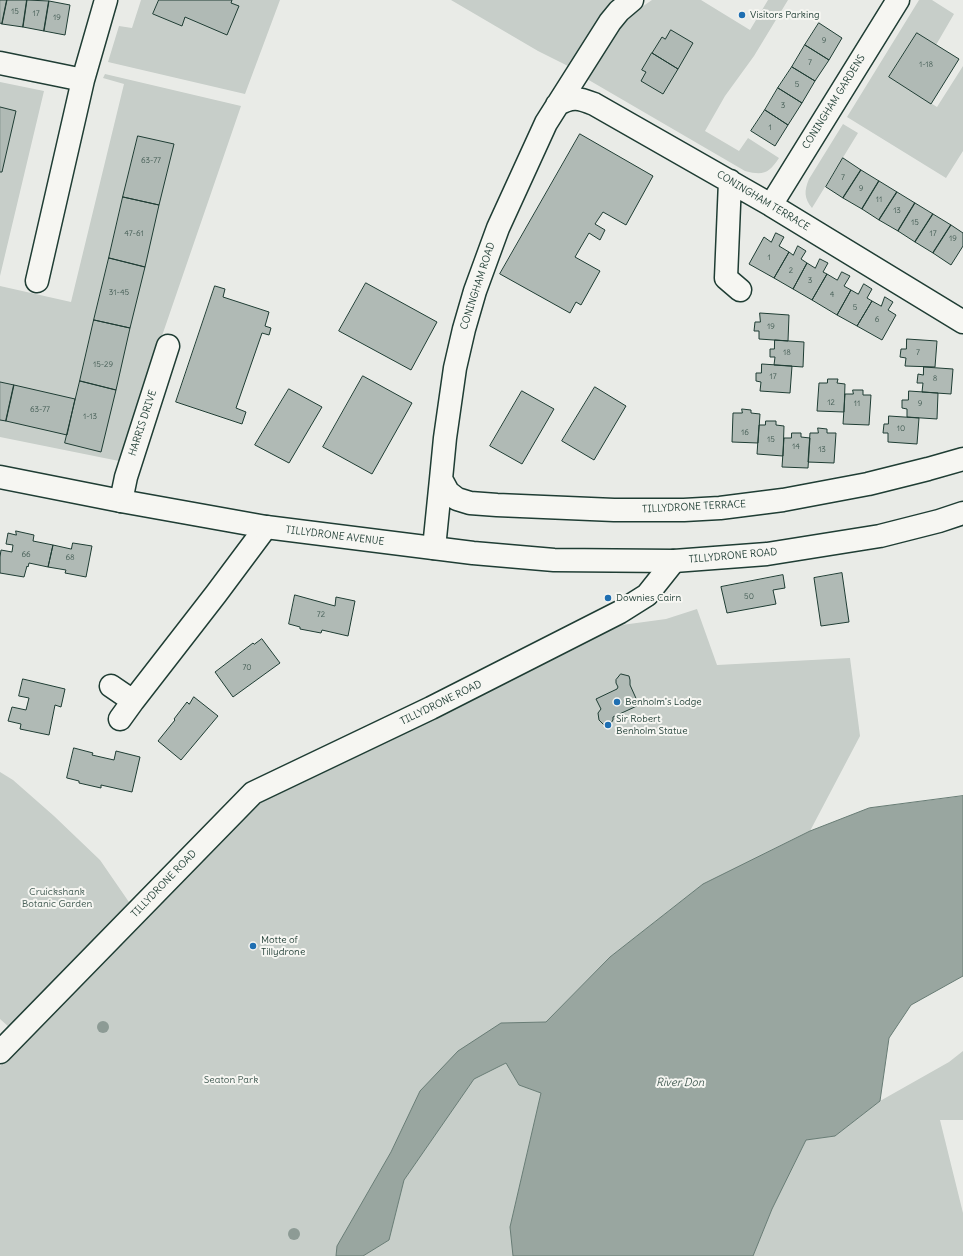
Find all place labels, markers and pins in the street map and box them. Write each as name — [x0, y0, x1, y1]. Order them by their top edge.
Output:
place label: Visitors Parking — [750, 9, 820, 21]
marker: Visitors Parking — [737, 10, 747, 20]
place label: Downies Cairn — [616, 592, 681, 604]
marker: Downies Cairn — [603, 593, 613, 603]
place label: Benholm's Lodge — [625, 696, 702, 708]
marker: Benholm's Lodge — [612, 697, 622, 707]
place label: Sir Robert Benholm Statue — [616, 713, 688, 736]
marker: Sir Robert Benholm Statue — [603, 720, 613, 730]
place label: Motte of Tillydrone — [261, 934, 305, 958]
marker: Motte of Tillydrone — [248, 941, 258, 951]

